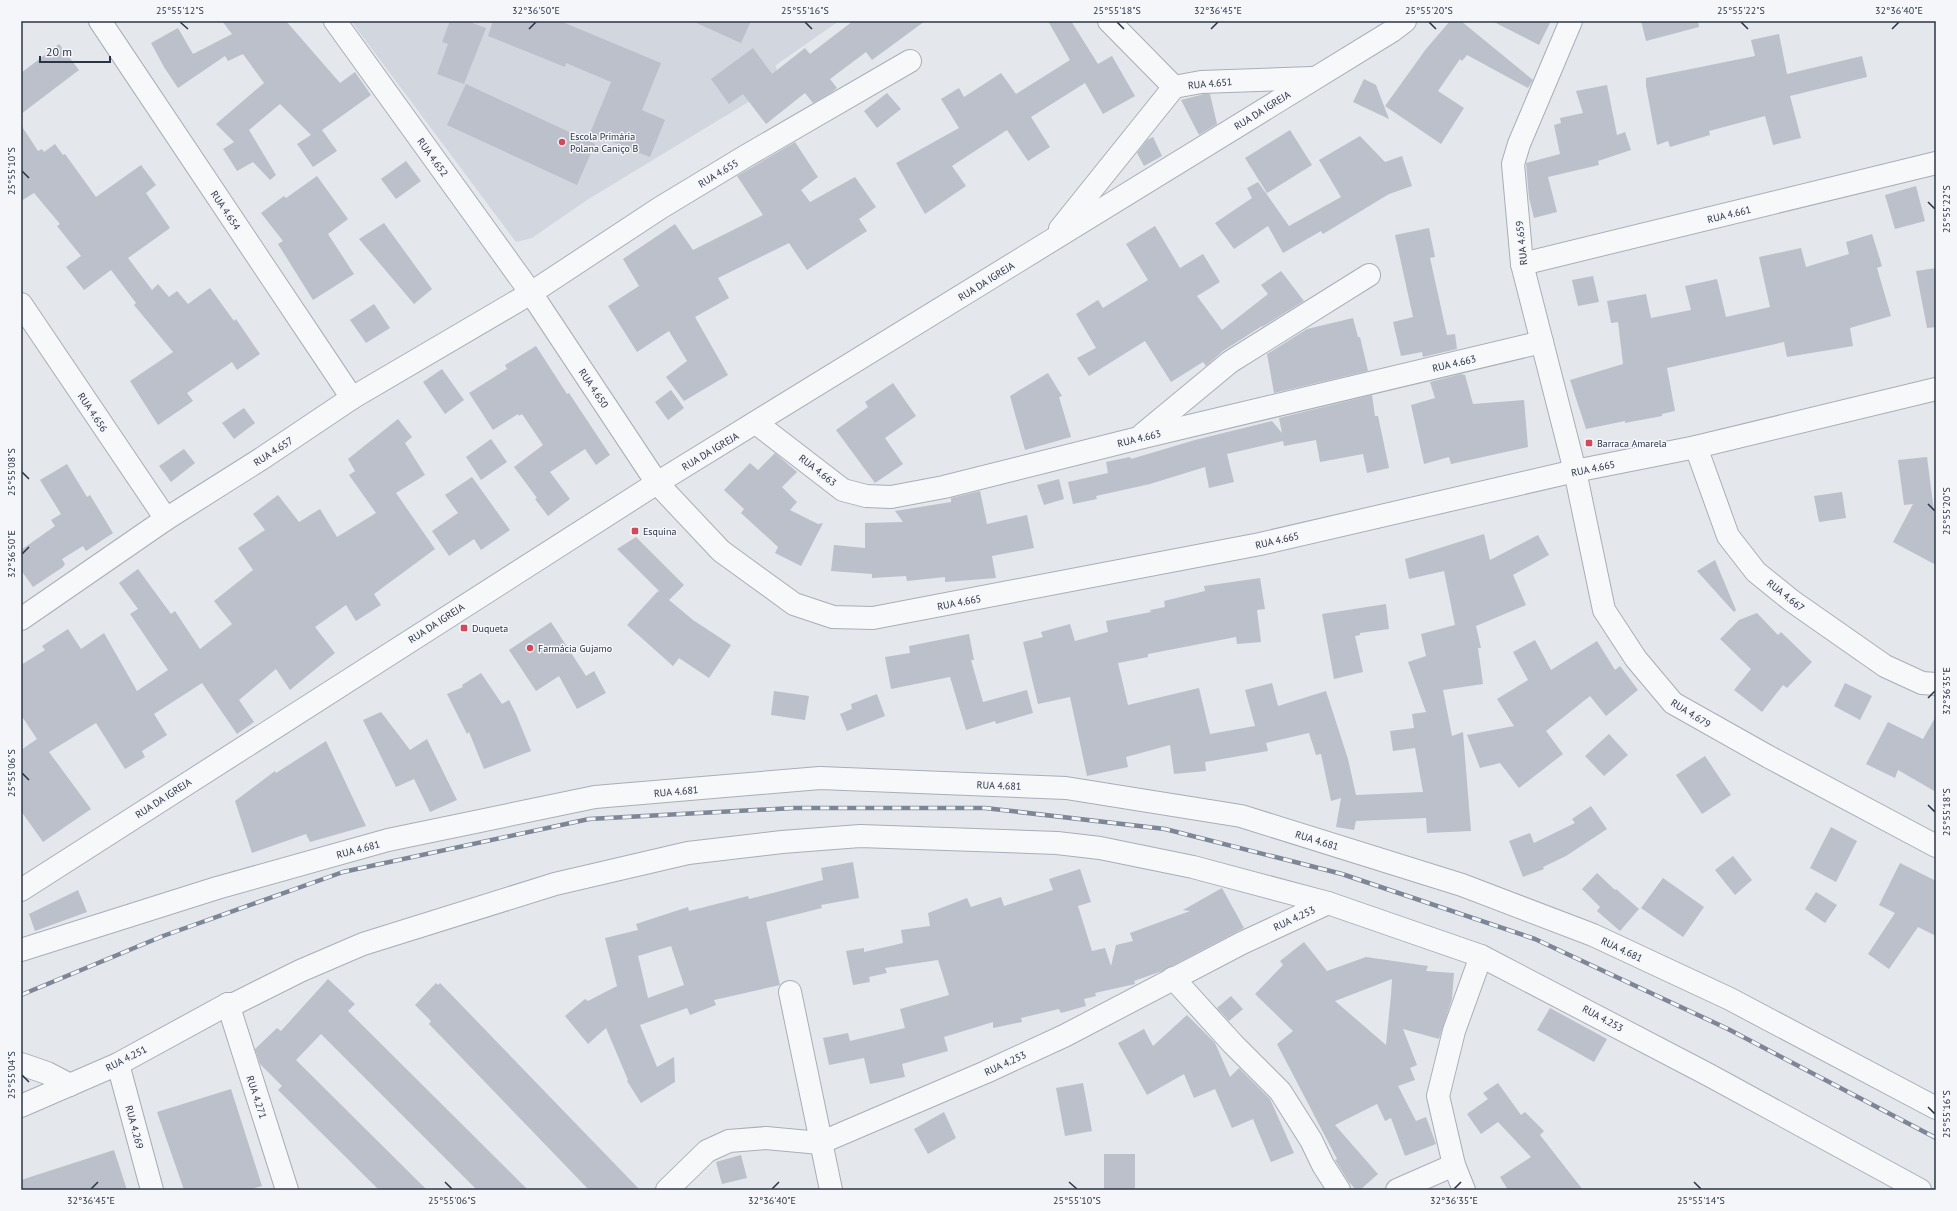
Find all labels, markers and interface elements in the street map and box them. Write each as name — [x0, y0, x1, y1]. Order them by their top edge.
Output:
text: 25°55'12"S — [156, 4, 204, 17]
text: 32°36'50"E — [512, 4, 560, 17]
text: 25°55'16"S — [781, 4, 829, 17]
text: 25°55'18"S — [1093, 4, 1141, 17]
text: 32°36'45"E — [1194, 4, 1242, 17]
text: 25°55'20"S — [1405, 4, 1453, 17]
text: 25°55'22"S — [1717, 4, 1765, 17]
text: 32°36'40"E — [1875, 4, 1923, 17]
scale bar — [40, 38, 110, 64]
text: 20 m — [46, 44, 72, 59]
street label: RUA 4.651 — [1187, 75, 1233, 92]
street label: RUA DA IGREJA — [1232, 88, 1293, 133]
place label: Escola Primária Polana Caniço B — [570, 130, 639, 155]
street label: RUA 4.652 — [414, 135, 451, 179]
marker: Escola Primária Polana Caniço B — [557, 137, 567, 147]
text: 25°55'10"S — [5, 147, 18, 195]
street label: RUA 4.655 — [696, 156, 741, 190]
text: 25°55'22"S — [1940, 185, 1953, 233]
street label: RUA 4.654 — [208, 188, 244, 233]
street label: RUA 4.661 — [1706, 203, 1752, 226]
street label: RUA 4.659 — [1513, 220, 1530, 266]
street label: RUA DA IGREJA — [956, 259, 1017, 304]
street label: RUA 4.663 — [1431, 352, 1477, 375]
street label: RUA 4.650 — [576, 366, 612, 411]
street label: RUA 4.656 — [75, 390, 110, 434]
street label: RUA 4.663 — [1116, 427, 1162, 450]
street label: RUA DA IGREJA — [679, 429, 741, 474]
street label: RUA 4.657 — [251, 434, 295, 469]
place label: Barraca Amarela — [1597, 437, 1667, 450]
marker: Barraca Amarela — [1584, 438, 1594, 448]
text: 25°55'08"S — [5, 448, 18, 496]
street label: RUA 4.663 — [796, 452, 839, 489]
street label: RUA 4.665 — [1570, 458, 1616, 479]
text: 25°55'20"S — [1940, 487, 1953, 535]
place label: Esquina — [643, 525, 676, 538]
marker: Esquina — [630, 526, 640, 536]
street label: RUA 4.665 — [1254, 529, 1300, 552]
text: 32°36'50"E — [5, 530, 18, 578]
street label: RUA 4.667 — [1764, 577, 1807, 614]
street label: RUA 4.665 — [936, 592, 982, 613]
street label: RUA DA IGREJA — [406, 600, 467, 646]
place label: Duqueta — [472, 622, 508, 635]
marker: Duqueta — [459, 623, 469, 633]
place label: Farmácia Gujamo — [538, 642, 612, 655]
marker: Farmácia Gujamo — [525, 643, 535, 653]
text: 32°36'35"E — [1940, 667, 1953, 715]
street label: RUA 4.679 — [1668, 696, 1713, 731]
text: 25°55'06"S — [5, 749, 18, 797]
street label: RUA DA IGREJA — [133, 775, 194, 821]
street label: RUA 4.681 — [977, 778, 1021, 793]
street label: RUA 4.681 — [653, 783, 699, 800]
text: 25°55'18"S — [1940, 788, 1953, 836]
street label: RUA 4.681 — [1294, 828, 1340, 853]
street label: RUA 4.681 — [335, 837, 381, 862]
street label: RUA 4.253 — [1271, 903, 1317, 934]
street label: RUA 4.681 — [1599, 934, 1645, 965]
street label: RUA 4.253 — [1580, 1002, 1625, 1035]
street label: RUA 4.251 — [103, 1043, 149, 1074]
street label: RUA 4.253 — [982, 1048, 1028, 1079]
text: 25°55'04"S — [5, 1051, 18, 1099]
street label: RUA 4.271 — [243, 1074, 270, 1120]
text: 25°55'16"S — [1940, 1090, 1953, 1138]
street label: RUA 4.269 — [122, 1104, 147, 1150]
text: 32°36'45"E — [67, 1194, 115, 1207]
text: 25°55'06"S — [428, 1194, 476, 1207]
text: 32°36'40"E — [748, 1194, 796, 1207]
text: 25°55'10"S — [1053, 1194, 1101, 1207]
text: 32°36'35"E — [1430, 1194, 1478, 1207]
text: 25°55'14"S — [1677, 1194, 1725, 1207]

